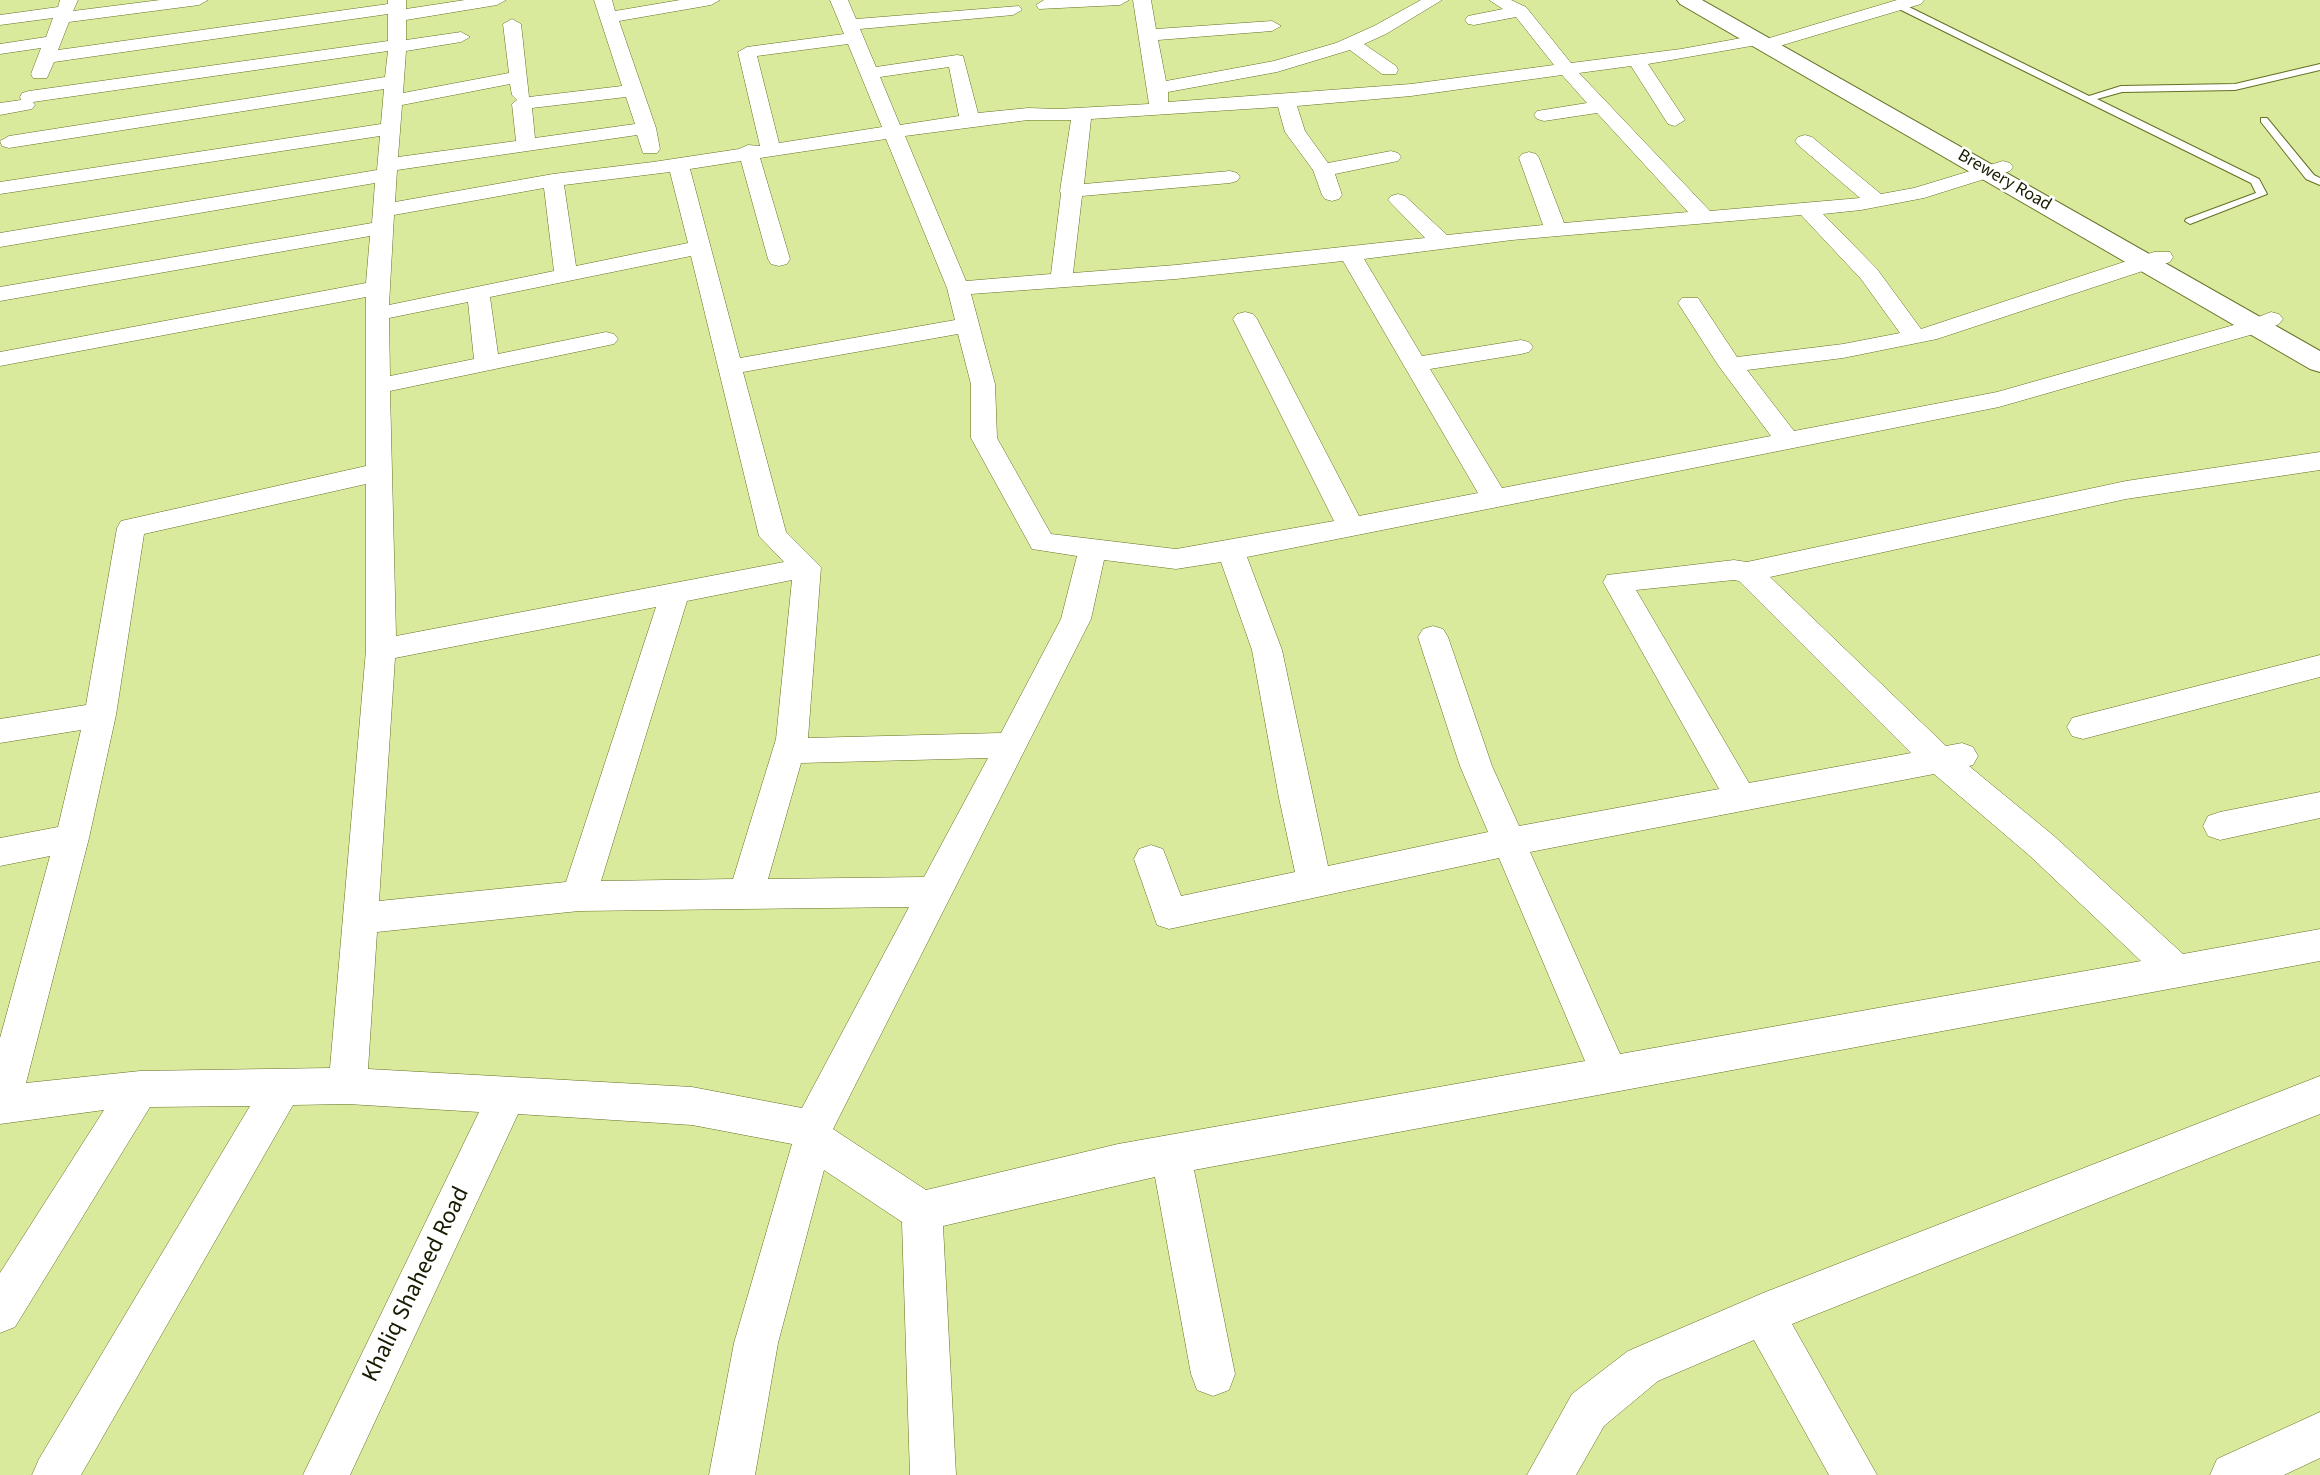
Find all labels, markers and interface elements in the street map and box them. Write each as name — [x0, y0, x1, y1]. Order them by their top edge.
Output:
street label: Brewery Road — [1953, 145, 2055, 217]
street label: Khaliq Shaheed Road — [357, 1183, 477, 1387]

